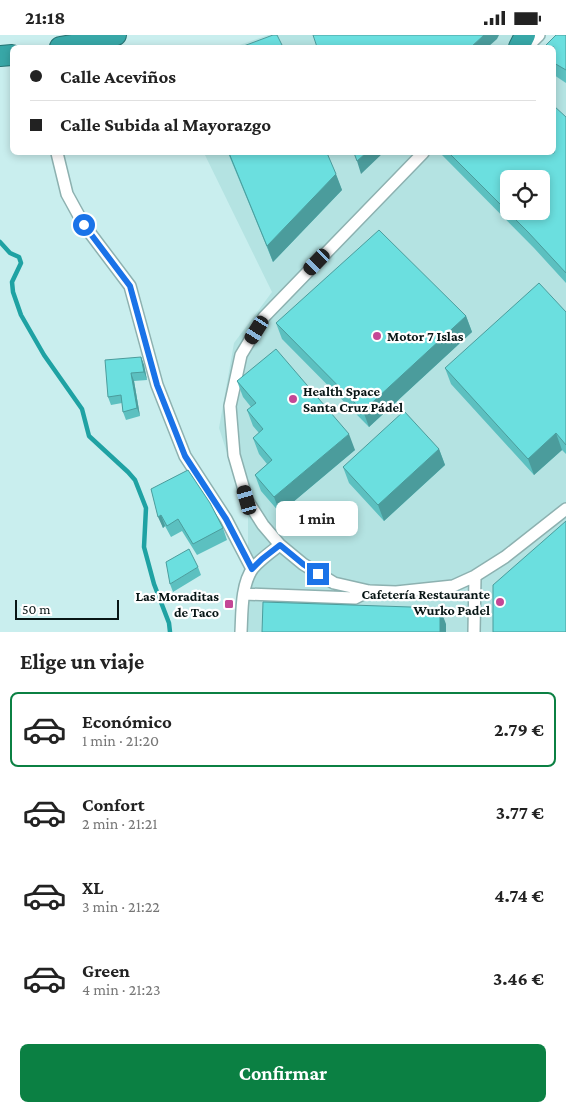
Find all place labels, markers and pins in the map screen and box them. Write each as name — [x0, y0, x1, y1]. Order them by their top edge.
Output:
place label: Motor 7 Islas — [387, 328, 464, 344]
marker: Motor 7 Islas — [371, 330, 383, 342]
place label: Health Space Santa Cruz Pádel — [303, 383, 403, 415]
marker: Health Space Santa Cruz Pádel — [287, 393, 299, 405]
place label: Cafetería Restaurante Wurko Padel — [361, 586, 490, 618]
place label: Las Moraditas de Taco — [135, 588, 219, 620]
marker: Cafetería Restaurante Wurko Padel — [494, 596, 506, 608]
marker: Las Moraditas de Taco — [223, 598, 235, 610]

